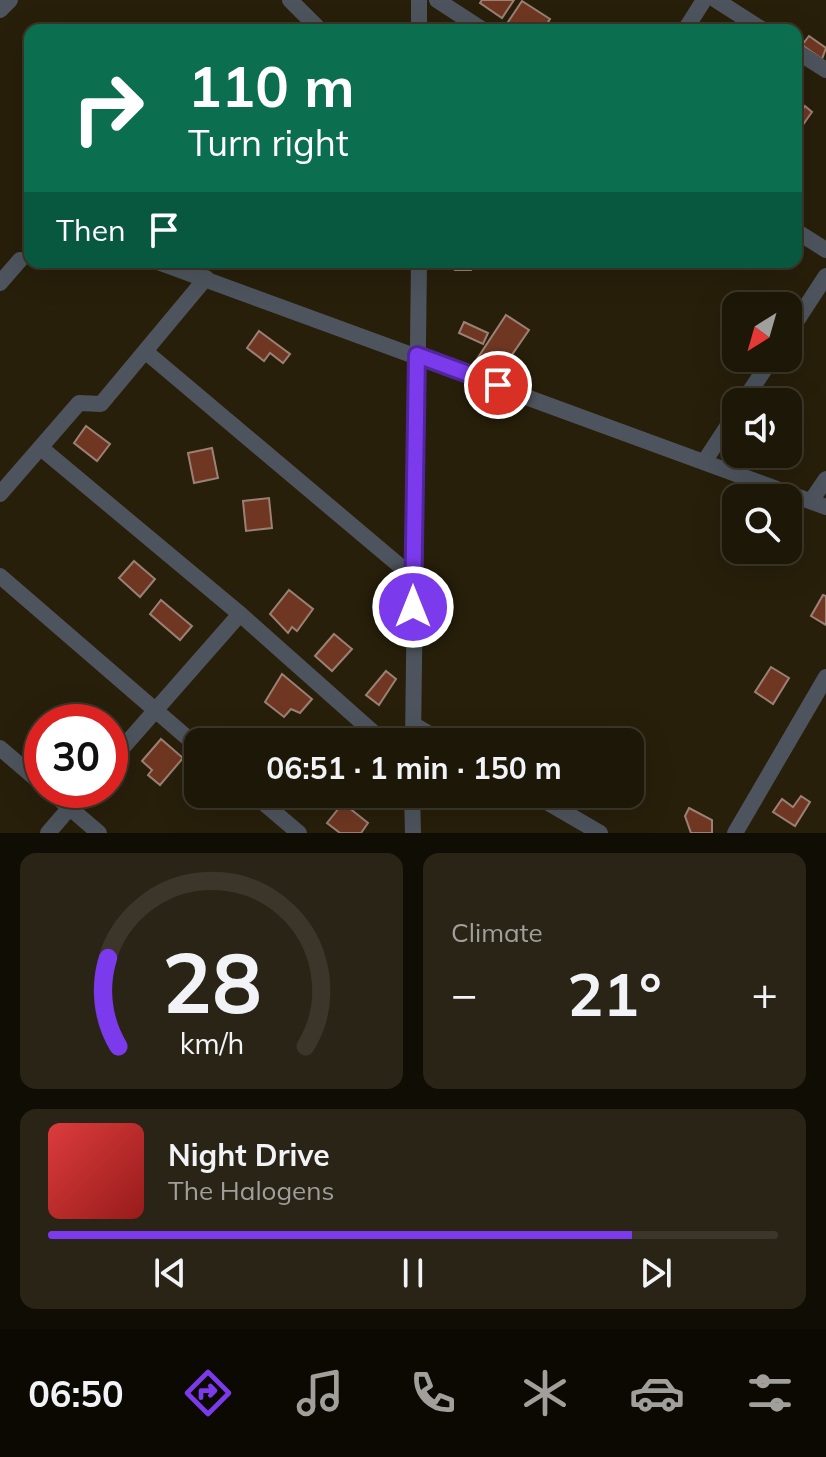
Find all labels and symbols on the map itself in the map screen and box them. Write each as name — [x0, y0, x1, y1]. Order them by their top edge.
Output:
north arrow — [722, 292, 802, 372]
pin — [464, 351, 532, 419]
position arrow — [371, 565, 455, 649]
speed limit sign: 30 — [24, 704, 128, 808]

